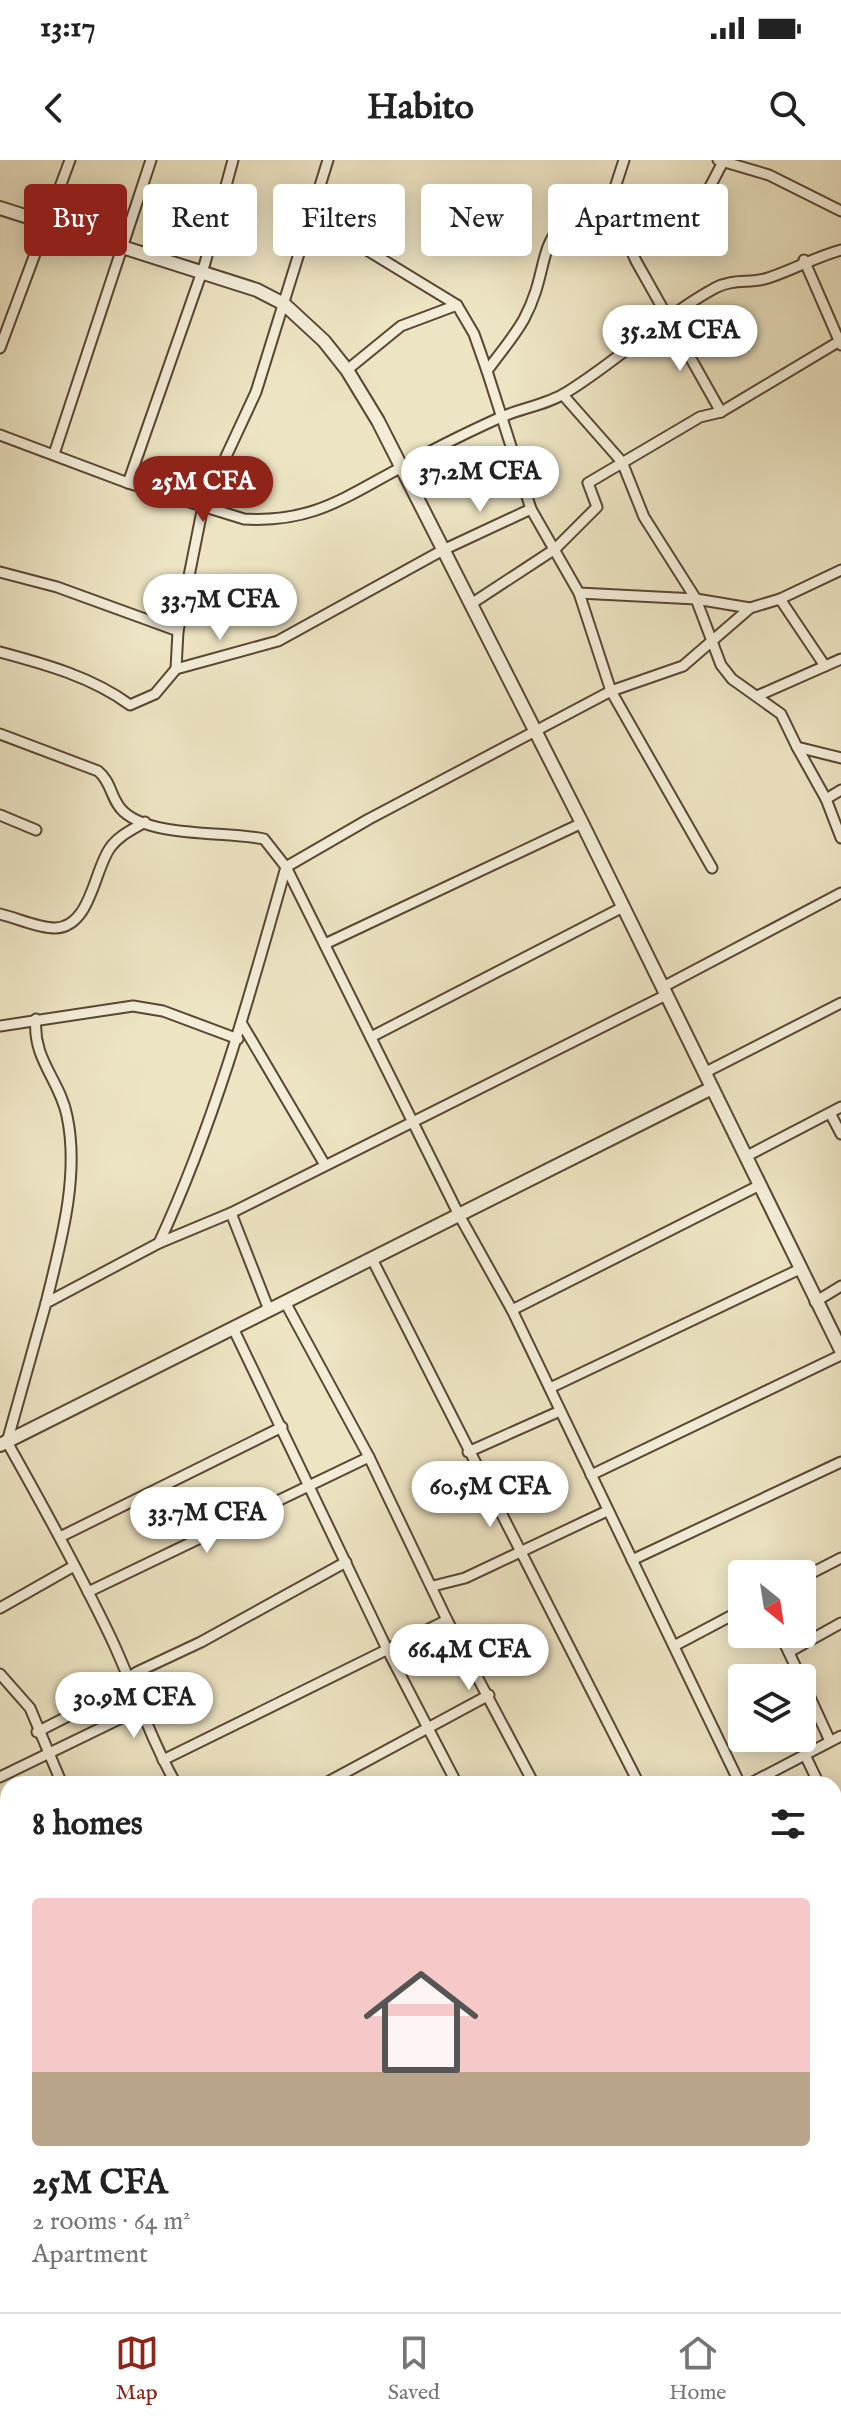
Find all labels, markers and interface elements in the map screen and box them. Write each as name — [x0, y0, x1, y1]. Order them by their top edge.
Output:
text: 13:17 — [40, 9, 96, 47]
text: Habito — [367, 85, 474, 131]
icon: back — [32, 86, 76, 130]
icon: search — [765, 86, 809, 130]
chip: Buy — [24, 184, 127, 256]
chip: Rent — [143, 184, 257, 256]
chip: Filters — [273, 184, 405, 256]
chip: New — [421, 184, 532, 256]
chip: Apartment — [548, 184, 728, 256]
pin: 35.2M CFA — [588, 305, 772, 373]
text: 35.2M CFA — [621, 314, 740, 347]
pin: 37.2M CFA — [388, 446, 572, 514]
text: 37.2M CFA — [419, 455, 541, 488]
pin: 25M CFA — [129, 456, 277, 524]
text: 25M CFA — [151, 465, 255, 498]
pin: 33.7M CFA — [128, 574, 312, 642]
text: 33.7M CFA — [161, 583, 279, 616]
pin: 60.5M CFA — [398, 1461, 582, 1529]
text: 60.5M CFA — [430, 1470, 550, 1503]
pin: 33.7M CFA — [115, 1487, 299, 1555]
text: 33.7M CFA — [148, 1496, 266, 1529]
north arrow — [728, 1560, 816, 1648]
map controls — [728, 1560, 816, 1752]
pin: 66.4M CFA — [377, 1624, 561, 1692]
text: 66.4M CFA — [408, 1633, 530, 1666]
button: layers — [728, 1664, 816, 1752]
pin: 30.9M CFA — [42, 1672, 226, 1740]
text: 30.9M CFA — [73, 1681, 195, 1714]
icon: filters — [766, 1802, 810, 1846]
text: 8 homes — [32, 1803, 143, 1846]
icon: home — [349, 1950, 493, 2094]
text: 25M CFA — [32, 2162, 168, 2205]
text: 2 rooms · 64 m² — [32, 2205, 191, 2238]
text: Apartment — [32, 2238, 148, 2271]
tab: Map — [115, 2331, 159, 2407]
tab: Saved — [388, 2331, 440, 2407]
tab: Home — [669, 2331, 726, 2407]

